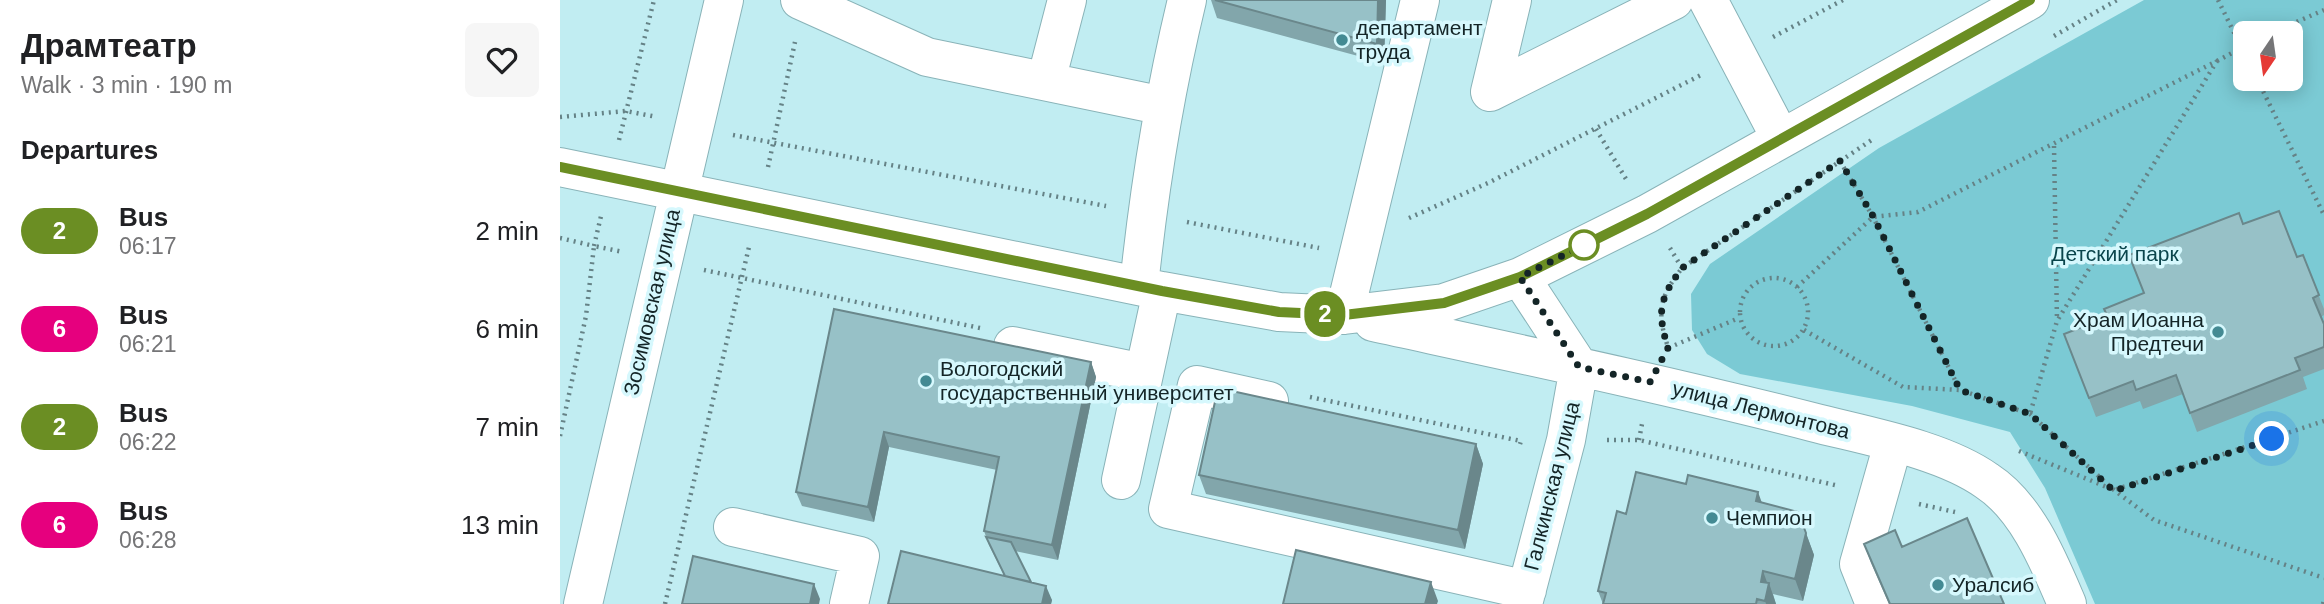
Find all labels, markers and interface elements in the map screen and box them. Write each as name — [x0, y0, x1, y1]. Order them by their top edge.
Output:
place label: департамент труда — [1356, 16, 1483, 63]
north arrow — [2233, 21, 2303, 91]
map controls — [2233, 21, 2303, 91]
button: heart — [465, 23, 539, 97]
text: Драмтеатр — [21, 27, 197, 64]
marker: департамент труда — [1334, 32, 1350, 48]
text: Walk · 3 min · 190 m — [21, 72, 232, 98]
text: Departures — [21, 135, 158, 165]
text: Bus — [119, 202, 168, 232]
street label: Зосимовская улица — [619, 206, 684, 397]
text: 2 min — [475, 216, 539, 246]
text: 2 — [53, 217, 66, 244]
unlabelled marker — [1569, 230, 1599, 260]
text: 06:17 — [119, 233, 177, 259]
park label: Детский парк — [2051, 242, 2180, 265]
line badge: 2 — [1302, 291, 1348, 337]
text: Bus — [119, 300, 168, 330]
text: 2 — [1318, 300, 1332, 327]
place label: Храм Иоанна Предтечи — [2073, 308, 2204, 355]
text: 6 min — [475, 314, 539, 344]
text: 6 — [53, 315, 66, 342]
marker: Храм Иоанна Предтечи — [2210, 324, 2226, 340]
text: 06:21 — [119, 331, 177, 357]
place label: Вологодский государственный университет — [940, 357, 1234, 404]
marker: Вологодский государственный университет — [918, 373, 934, 389]
street label: улица Лермонтова — [1670, 376, 1853, 443]
text: Bus — [119, 398, 168, 428]
street label: Галкинская улица — [1519, 399, 1584, 573]
text: 7 min — [475, 412, 539, 442]
text: 2 — [53, 413, 66, 440]
your location — [2254, 421, 2289, 456]
text: 06:22 — [119, 429, 177, 455]
text: Bus — [119, 496, 168, 526]
place label: Чемпион — [1726, 506, 1813, 529]
text: 13 min — [461, 510, 539, 540]
marker: Чемпион — [1704, 510, 1720, 526]
text: 6 — [53, 511, 66, 538]
text: 06:28 — [119, 527, 177, 553]
place label: Уралсиб — [1952, 573, 2034, 596]
marker: Уралсиб — [1930, 577, 1946, 593]

